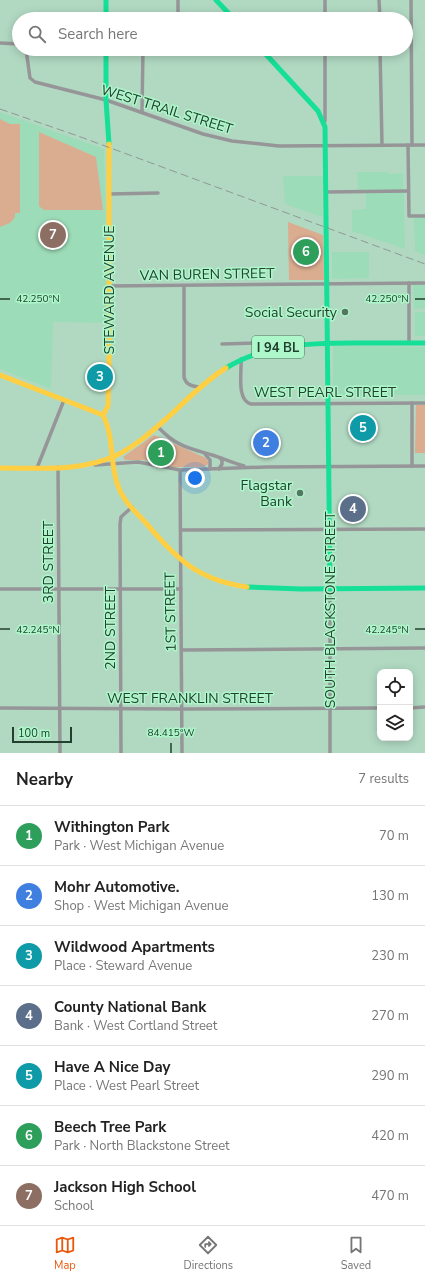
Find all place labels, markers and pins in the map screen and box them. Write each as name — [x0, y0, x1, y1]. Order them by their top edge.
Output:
pin: 7 — [40, 220, 66, 250]
pin: 6 — [293, 237, 319, 267]
place label: Social Security — [245, 303, 338, 322]
marker: Social Security — [340, 307, 350, 317]
pin: 3 — [87, 362, 113, 392]
pin: 5 — [350, 413, 376, 443]
pin: 2 — [253, 428, 279, 458]
pin: 1 — [148, 438, 174, 468]
place label: Flagstar Bank — [241, 476, 293, 511]
marker: Flagstar Bank — [295, 488, 305, 498]
pin: 4 — [340, 494, 366, 524]

